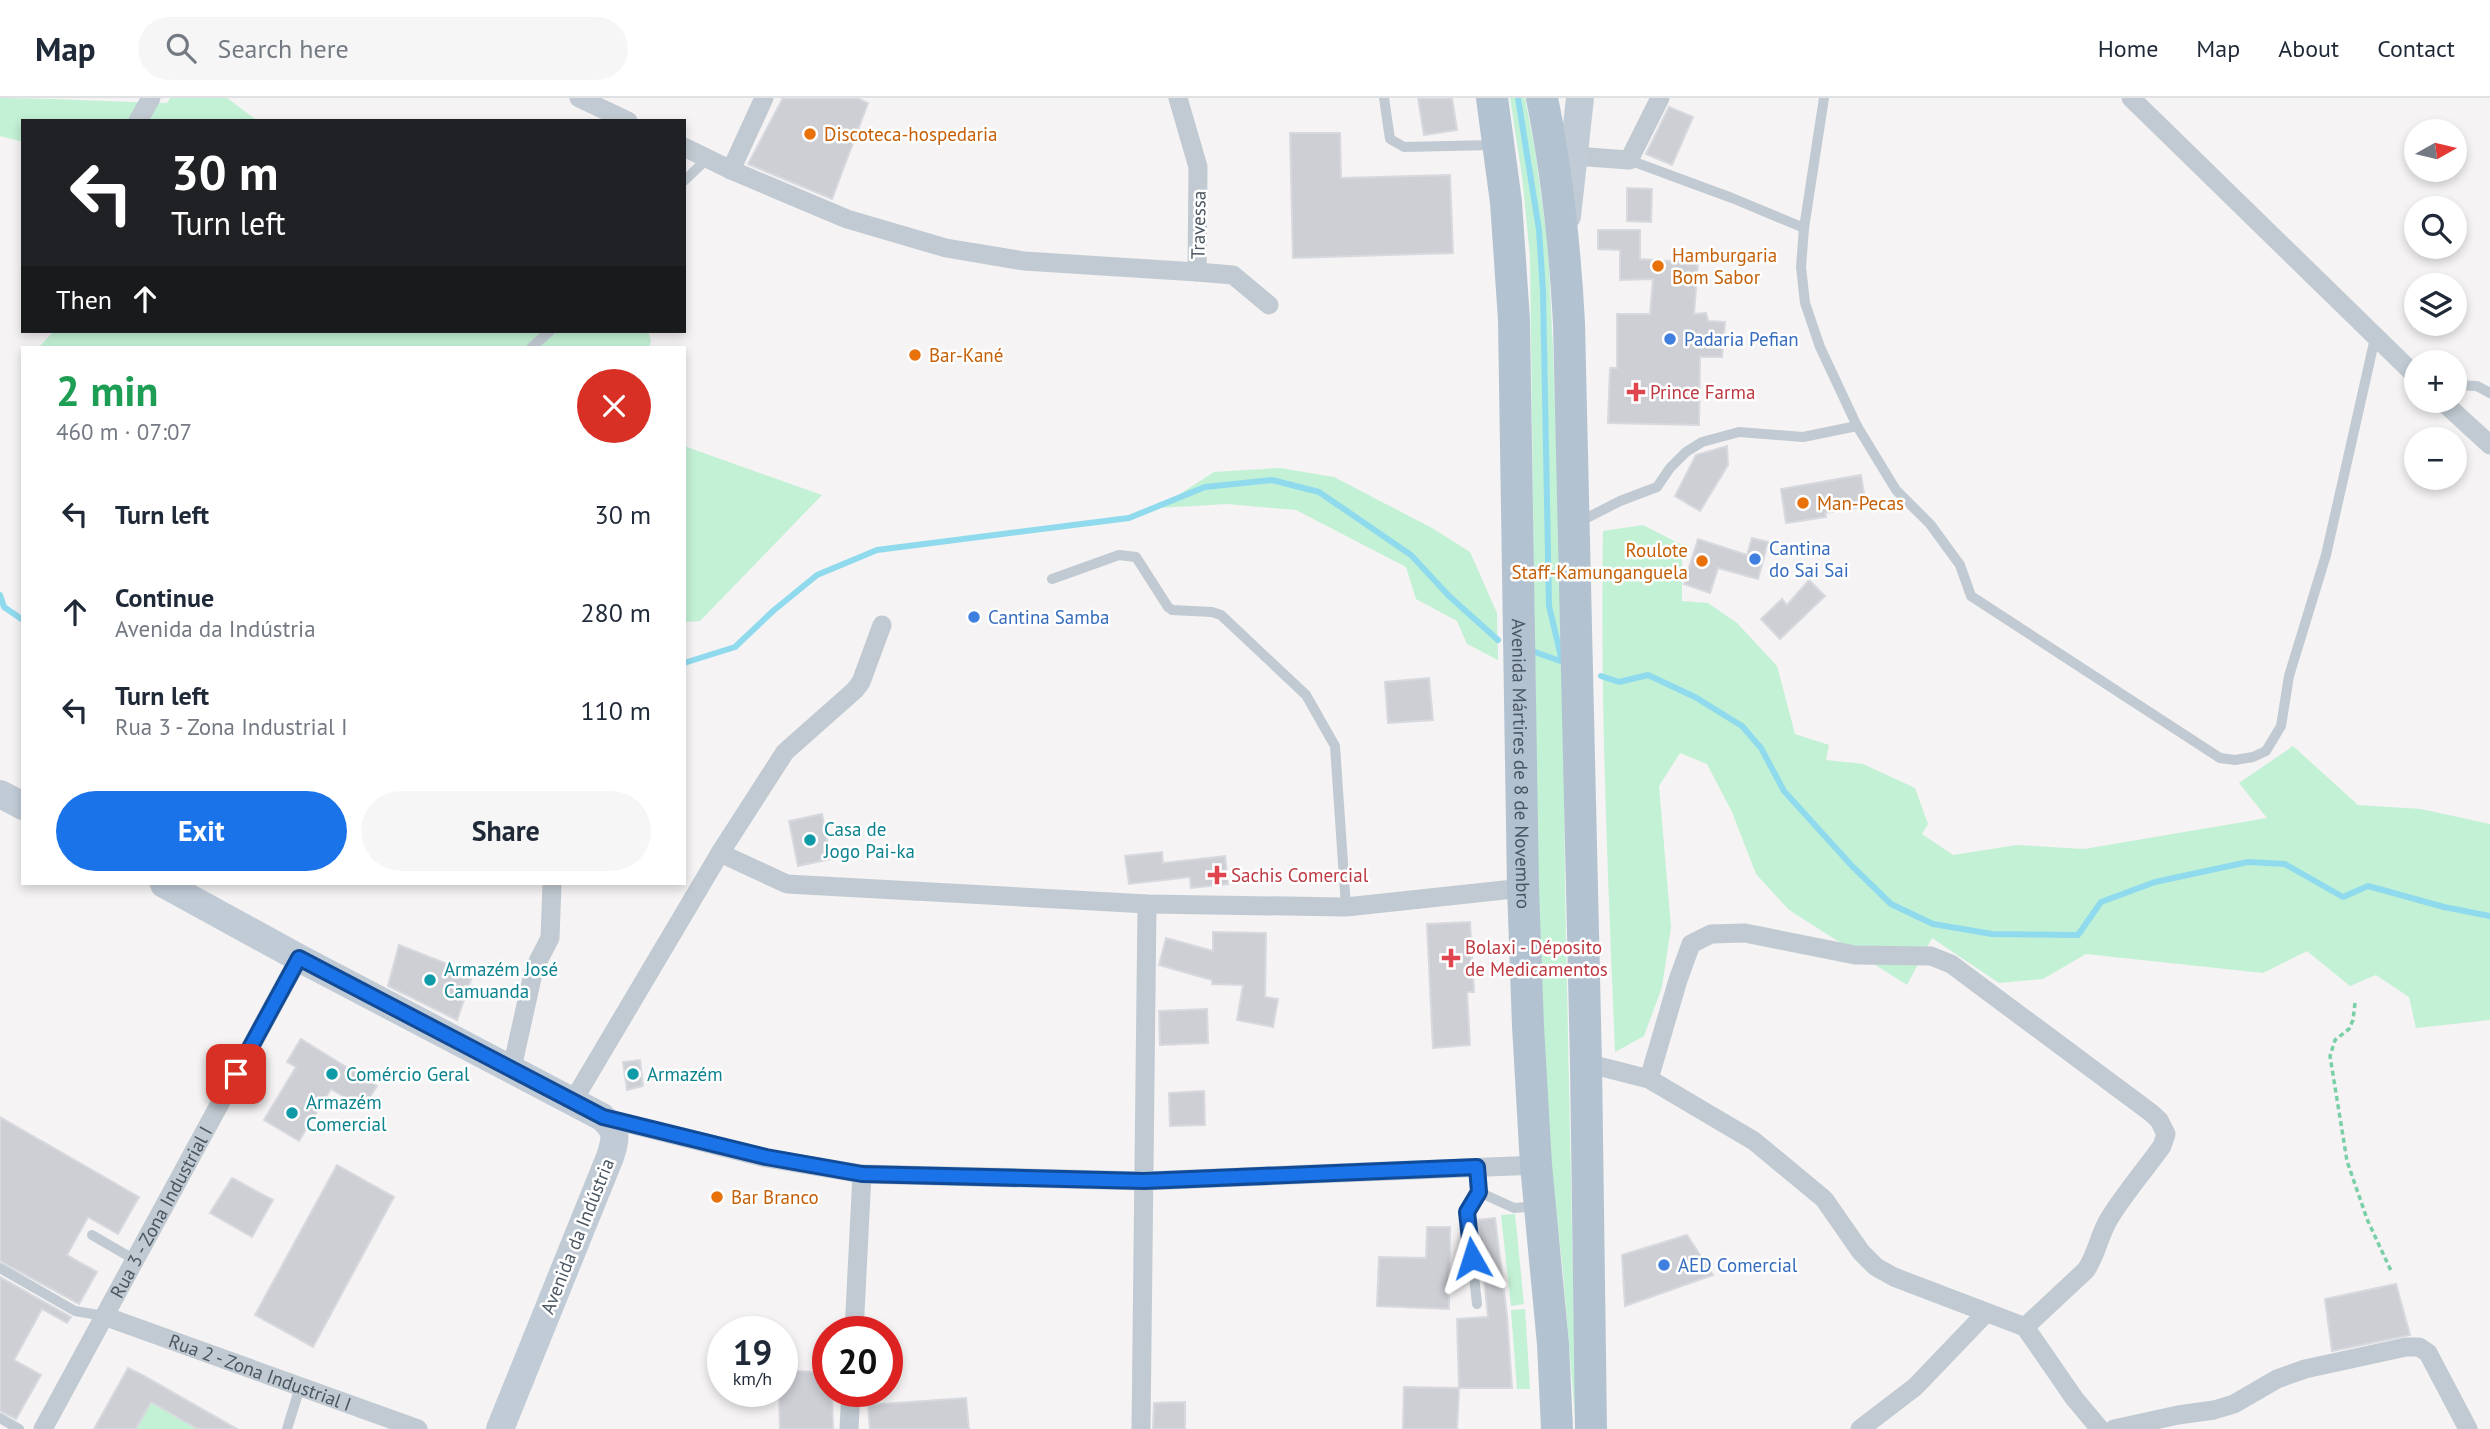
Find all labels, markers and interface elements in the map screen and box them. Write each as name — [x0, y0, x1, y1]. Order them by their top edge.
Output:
search box — [138, 17, 628, 80]
text: Map — [35, 27, 96, 70]
icon: search — [162, 29, 200, 67]
text: Search here — [218, 32, 349, 65]
text: Home — [2098, 33, 2158, 64]
text: Map — [2196, 33, 2240, 64]
text: About — [2278, 33, 2339, 64]
text: Contact — [2377, 33, 2455, 64]
north arrow — [2404, 119, 2468, 182]
map controls — [2404, 119, 2467, 490]
place label: Discoteca-hospedaria — [824, 122, 997, 146]
marker: Discoteca-hospedaria — [802, 126, 818, 142]
text: 30 m — [171, 140, 278, 204]
icon: left — [56, 147, 147, 238]
street label: Travessa — [1185, 191, 1211, 259]
button: search — [2404, 196, 2467, 259]
text: Turn left — [171, 202, 286, 244]
place label: Hamburgaria Bom Sabor — [1672, 243, 1777, 289]
marker: Hamburgaria Bom Sabor — [1650, 258, 1666, 274]
button: layers — [2404, 273, 2467, 336]
icon: ahead — [126, 280, 164, 318]
text: Then — [56, 283, 112, 316]
place label: Padaria Pefian — [1684, 327, 1799, 351]
marker: Padaria Pefian — [1662, 331, 1678, 347]
place label: Bar-Kané — [929, 343, 1003, 367]
marker: Bar-Kané — [907, 347, 923, 363]
button: + — [2404, 350, 2467, 413]
text: 2 min — [56, 363, 158, 418]
button: close — [577, 369, 651, 443]
place label: Prince Farma — [1650, 380, 1755, 404]
marker: Prince Farma — [1628, 384, 1644, 400]
text: 460 m · 07:07 — [56, 417, 192, 446]
button: − — [2404, 427, 2467, 490]
place label: Man-Pecas — [1817, 491, 1904, 515]
icon: left — [56, 495, 94, 533]
marker: Man-Pecas — [1795, 495, 1811, 511]
text: Turn left — [115, 498, 209, 531]
text: 30 m — [595, 498, 651, 531]
place label: Cantina do Sai Sai — [1769, 536, 1849, 582]
place label: Roulote Staff-Kamunganguela — [1511, 538, 1688, 584]
marker: Cantina do Sai Sai — [1747, 551, 1763, 567]
marker: Roulote Staff-Kamunganguela — [1694, 553, 1710, 569]
text: Continue — [115, 581, 214, 614]
icon: ahead — [56, 593, 94, 631]
text: 280 m — [580, 596, 651, 629]
place label: Cantina Samba — [988, 605, 1109, 629]
marker: Cantina Samba — [966, 609, 982, 625]
text: Avenida da Indústria — [115, 614, 316, 643]
street label: Avenida Mártires de 8 de Novembro — [1507, 618, 1536, 909]
text: Turn left — [115, 679, 209, 712]
icon: left — [56, 691, 94, 729]
text: 110 m — [580, 694, 651, 727]
text: Rua 3 - Zona Industrial I — [115, 712, 348, 741]
button: Exit — [56, 791, 347, 871]
button: Share — [361, 791, 651, 871]
place label: Casa de Jogo Pai-ka — [823, 817, 915, 863]
marker: Casa de Jogo Pai-ka — [802, 832, 818, 848]
place label: Sachis Comercial — [1231, 863, 1369, 887]
marker: Sachis Comercial — [1209, 867, 1225, 883]
place label: Bolaxi - Déposito de Medicamentos — [1465, 935, 1608, 981]
marker: Bolaxi - Déposito de Medicamentos — [1443, 950, 1459, 966]
place label: Armazém José Camuanda — [444, 957, 558, 1003]
marker: Armazém José Camuanda — [422, 972, 438, 988]
pin — [206, 1044, 266, 1104]
icon: arrive — [217, 1055, 255, 1093]
place label: Comércio Geral — [346, 1062, 470, 1086]
place label: Armazém — [647, 1062, 723, 1086]
marker: Comércio Geral — [324, 1066, 340, 1082]
marker: Armazém — [625, 1066, 641, 1082]
place label: Armazém Comercial — [306, 1090, 387, 1136]
marker: Armazém Comercial — [284, 1105, 300, 1121]
street label: Rua 3 - Zona Industrial I — [104, 1122, 217, 1302]
street label: Avenida da Indústria — [535, 1155, 619, 1317]
place label: Bar Branco — [731, 1185, 819, 1209]
marker: Bar Branco — [709, 1189, 725, 1205]
position arrow — [1435, 1221, 1509, 1295]
place label: AED Comercial — [1678, 1253, 1798, 1277]
marker: AED Comercial — [1656, 1257, 1672, 1273]
speed limit sign: 20 — [812, 1316, 903, 1407]
street label: Rua 2 - Zona Industrial I — [166, 1328, 355, 1416]
text: 19 — [733, 1329, 772, 1375]
text: km/h — [733, 1367, 772, 1390]

